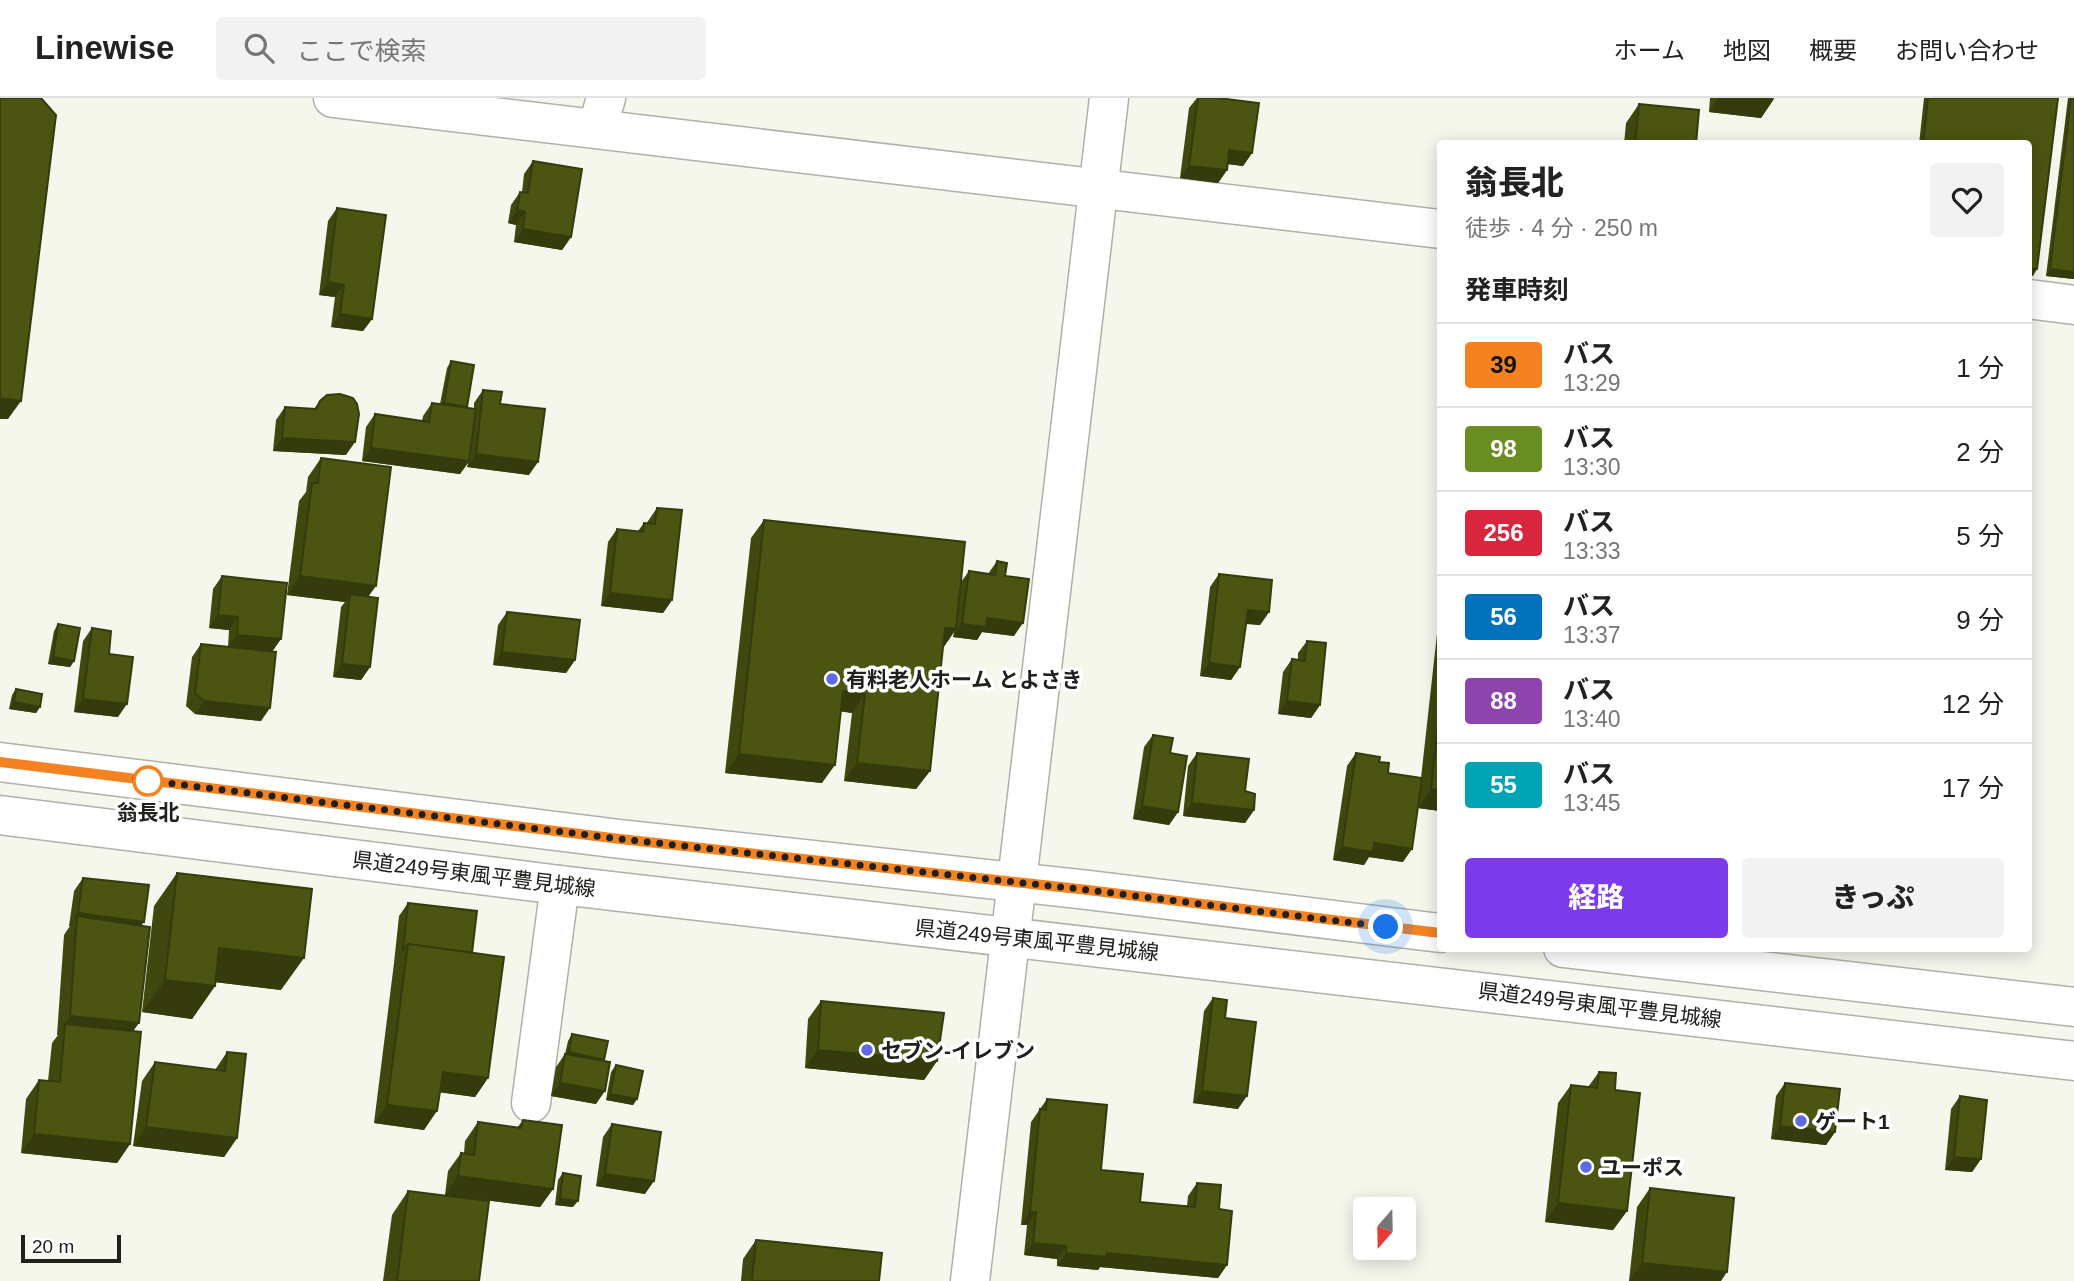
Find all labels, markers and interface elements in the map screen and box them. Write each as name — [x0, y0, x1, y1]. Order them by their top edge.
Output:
search box — [216, 17, 706, 80]
text: Linewise — [35, 29, 174, 66]
icon: search — [240, 29, 278, 67]
text: ここで検索 — [296, 36, 426, 66]
text: ホーム — [1614, 37, 1685, 64]
text: 地図 — [1723, 37, 1771, 64]
text: 概要 — [1809, 37, 1857, 64]
text: お問い合わせ — [1895, 37, 2039, 64]
button: heart — [1930, 163, 2004, 237]
text: 翁長北 — [1465, 164, 1564, 201]
text: 徒歩 · 4 分 · 250 m — [1465, 215, 1658, 241]
text: 発車時刻 — [1465, 275, 1569, 305]
text: バス — [1563, 339, 1615, 369]
text: 39 — [1490, 351, 1517, 378]
text: 1 分 — [1956, 353, 2004, 383]
text: 13:29 — [1563, 370, 1621, 396]
text: バス — [1563, 423, 1615, 453]
text: 98 — [1490, 435, 1517, 462]
text: 2 分 — [1956, 437, 2004, 467]
text: 13:30 — [1563, 454, 1621, 480]
text: バス — [1563, 507, 1615, 537]
text: 256 — [1483, 519, 1524, 546]
text: 5 分 — [1956, 521, 2004, 551]
text: 13:33 — [1563, 538, 1621, 564]
text: バス — [1563, 591, 1615, 621]
text: 56 — [1490, 603, 1517, 630]
text: 9 分 — [1956, 605, 2004, 635]
text: 13:37 — [1563, 622, 1621, 648]
place label: 有料老人ホーム とよさき — [846, 668, 1082, 691]
marker: 有料老人ホーム とよさき — [824, 671, 840, 687]
text: バス — [1563, 675, 1615, 705]
text: 88 — [1490, 687, 1517, 714]
text: 12 分 — [1942, 689, 2004, 719]
text: 13:40 — [1563, 706, 1621, 732]
text: バス — [1563, 759, 1615, 789]
marker: 翁長北 — [133, 766, 163, 796]
text: 55 — [1490, 771, 1517, 798]
text: 17 分 — [1942, 773, 2004, 803]
text: 13:45 — [1563, 790, 1621, 816]
place label: 翁長北 — [117, 801, 180, 824]
street label: 県道249号東風平豊見城線 — [351, 848, 597, 900]
button: 経路 — [1465, 858, 1728, 938]
button: きっぷ — [1742, 858, 2004, 938]
your location — [1368, 909, 1403, 944]
street label: 県道249号東風平豊見城線 — [914, 916, 1160, 964]
street label: 県道249号東風平豊見城線 — [1477, 979, 1723, 1031]
place label: セブン-イレブン — [881, 1039, 1035, 1062]
marker: セブン-イレブン — [859, 1042, 875, 1058]
place label: ゲート1 — [1815, 1110, 1890, 1133]
marker: ゲート1 — [1793, 1113, 1809, 1129]
place label: ユーポス — [1600, 1156, 1684, 1179]
marker: ユーポス — [1578, 1159, 1594, 1175]
north arrow — [1353, 1197, 1416, 1260]
map controls — [1353, 1197, 1416, 1260]
scale bar — [21, 1232, 121, 1264]
text: 20 m — [32, 1236, 74, 1257]

